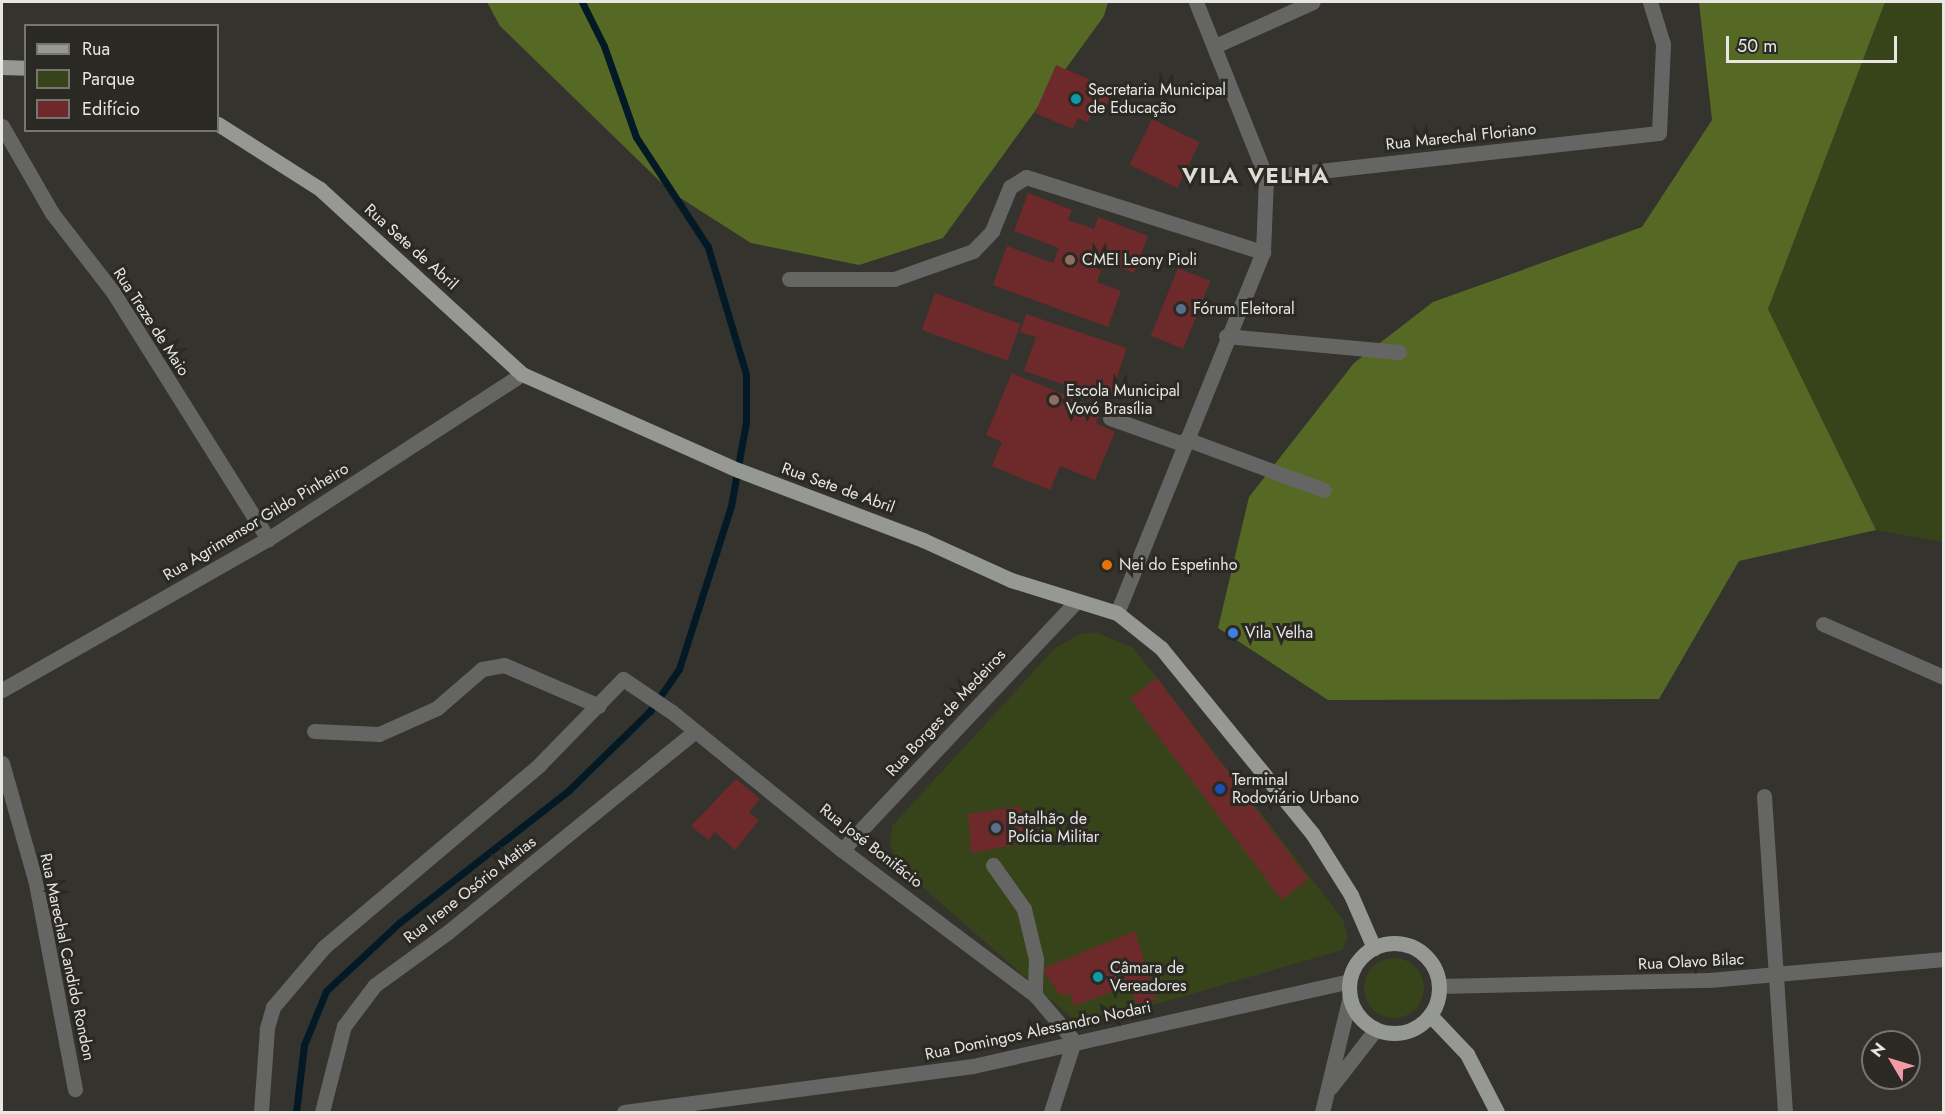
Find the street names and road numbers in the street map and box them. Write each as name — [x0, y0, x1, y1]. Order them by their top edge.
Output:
street label: Rua Marechal Floriano — [1385, 120, 1537, 154]
street label: Rua Sete de Abril — [360, 200, 462, 294]
street label: Rua Treze de Maio — [109, 264, 193, 380]
street label: Rua Agrimensor Gildo Pinheiro — [160, 459, 352, 585]
street label: Rua Sete de Abril — [779, 459, 897, 517]
street label: Rua Borges de Medeiros — [882, 645, 1010, 781]
street label: Rua José Bonifácio — [816, 800, 926, 892]
street label: Rua Irene Osório Matias — [400, 832, 540, 948]
street label: Rua Marechal Candido Rondon — [36, 852, 98, 1062]
street label: Rua Olavo Bilac — [1637, 950, 1745, 974]
street label: Rua Domingos Alessandro Nodari — [923, 998, 1153, 1064]

